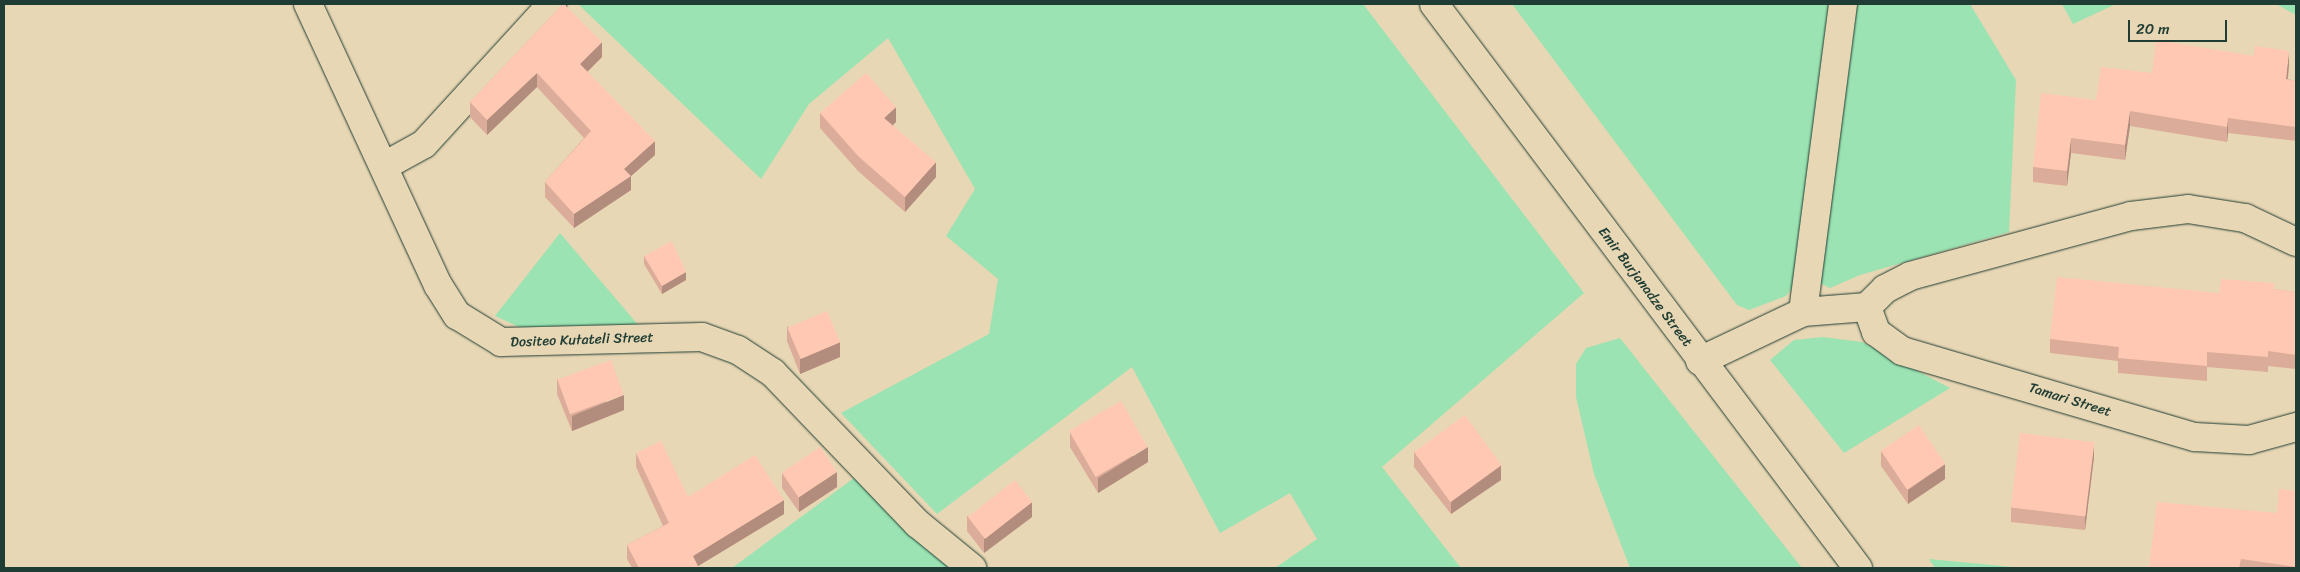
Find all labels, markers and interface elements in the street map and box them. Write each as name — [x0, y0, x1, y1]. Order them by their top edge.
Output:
scale bar — [2130, 10, 2229, 42]
text: 20 m — [2136, 16, 2170, 42]
street label: Emir Burjanadze Street — [1594, 224, 1696, 350]
street label: Dositeo Kutateli Street — [510, 329, 654, 351]
street label: Tamari Street — [2027, 380, 2113, 420]

